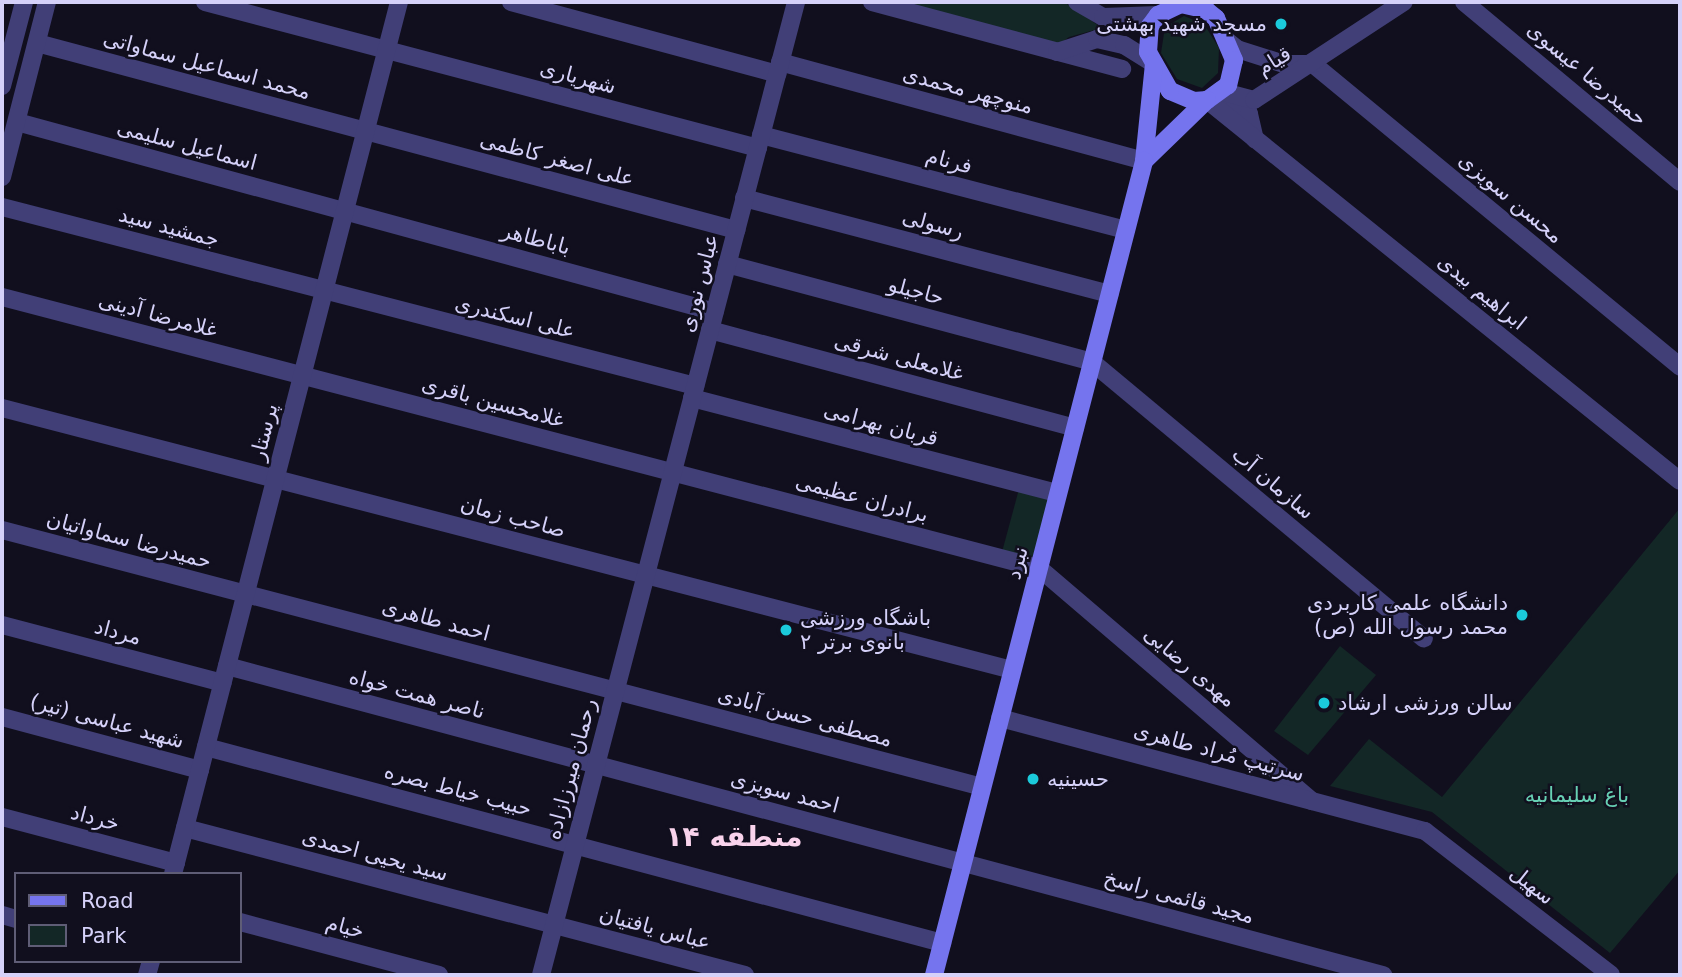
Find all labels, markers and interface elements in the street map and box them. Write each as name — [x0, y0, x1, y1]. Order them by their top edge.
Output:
place label: مسجد شهید بهشتی — [1096, 11, 1267, 37]
marker: مسجد شهید بهشتی — [1273, 16, 1289, 32]
street label: حمیدرضا عیسوی — [1522, 17, 1652, 131]
street label: محمد اسماعیل سماواتی — [101, 25, 313, 105]
street label: قیام — [1252, 41, 1296, 81]
street label: شهریاری — [537, 55, 619, 99]
street label: منوچهر محمدی — [900, 61, 1036, 119]
street label: اسماعیل سلیمی — [114, 114, 260, 176]
street label: علی اصغر کاظمی — [477, 126, 637, 192]
street label: فرنام — [923, 143, 975, 179]
street label: محسن سویزی — [1454, 147, 1568, 249]
street label: جمشید سید — [116, 202, 222, 252]
street label: رسولى — [900, 204, 966, 244]
street label: باباطاهر — [499, 218, 573, 260]
street label: عباس نوری — [674, 231, 724, 335]
street label: ابراهیم بیدی — [1433, 249, 1531, 335]
street label: حاجیلو — [885, 272, 947, 310]
street label: غلامرضا آدینی — [96, 287, 220, 343]
street label: علی اسکندری — [452, 290, 578, 344]
street label: غلامعلی شرقی — [832, 328, 966, 386]
street label: غلامحسین باقری — [419, 371, 567, 433]
street label: قربان بهرامی — [821, 397, 941, 451]
street label: پرستار — [245, 401, 283, 463]
street label: سازمان آب — [1227, 441, 1319, 525]
street label: برادران عظیمی — [793, 468, 931, 528]
street label: صاحب زمان — [458, 491, 568, 543]
street label: حمیدرضا سماواتیان — [44, 506, 214, 574]
street label: نبرد — [1001, 544, 1033, 582]
place label: دانشگاه علمی کاربردی محمد رسول الله (ص) — [1307, 590, 1508, 640]
street label: احمد طاهری — [379, 593, 493, 647]
place label: باشگاه ورزشی بانوی برتر ۲ — [800, 605, 931, 655]
marker: دانشگاه علمی کاربردی محمد رسول الله (ص) — [1514, 607, 1530, 623]
street label: مرداد — [92, 614, 144, 650]
street label: مهدی رضایی — [1139, 621, 1241, 713]
marker: باشگاه ورزشی بانوی برتر ۲ — [778, 622, 794, 638]
street label: ناصر همت خواه — [346, 664, 488, 724]
street label: مصطفی حسن آبادی — [715, 682, 895, 752]
street label: شهید عباسی (تیر) — [27, 688, 187, 754]
place label: سالن ورزشی ارشاد — [1338, 690, 1513, 716]
marker: سالن ورزشی ارشاد — [1316, 695, 1332, 711]
street label: رحمان میرزازاده — [540, 696, 602, 842]
street label: سرتیپ مُراد طاهری — [1131, 717, 1307, 787]
street label: حبیب خیاط بصره — [382, 758, 534, 822]
street label: احمد سویزی — [728, 765, 842, 819]
place label: حسینیه — [1047, 766, 1109, 792]
marker: حسینیه — [1025, 771, 1041, 787]
park label: باغ سلیمانیه — [1525, 782, 1629, 808]
street label: خرداد — [68, 799, 122, 837]
district label: منطقه ۱۴ — [665, 820, 803, 854]
street label: سید یحیی احمدی — [299, 823, 451, 887]
street label: سهیل — [1505, 860, 1559, 910]
street label: مجید قائمی راسخ — [1101, 865, 1257, 929]
legend — [14, 872, 242, 963]
text: Road — [81, 889, 134, 913]
street label: عباس یافتیان — [597, 901, 713, 955]
street label: خیام — [323, 910, 367, 944]
text: Park — [81, 924, 126, 948]

